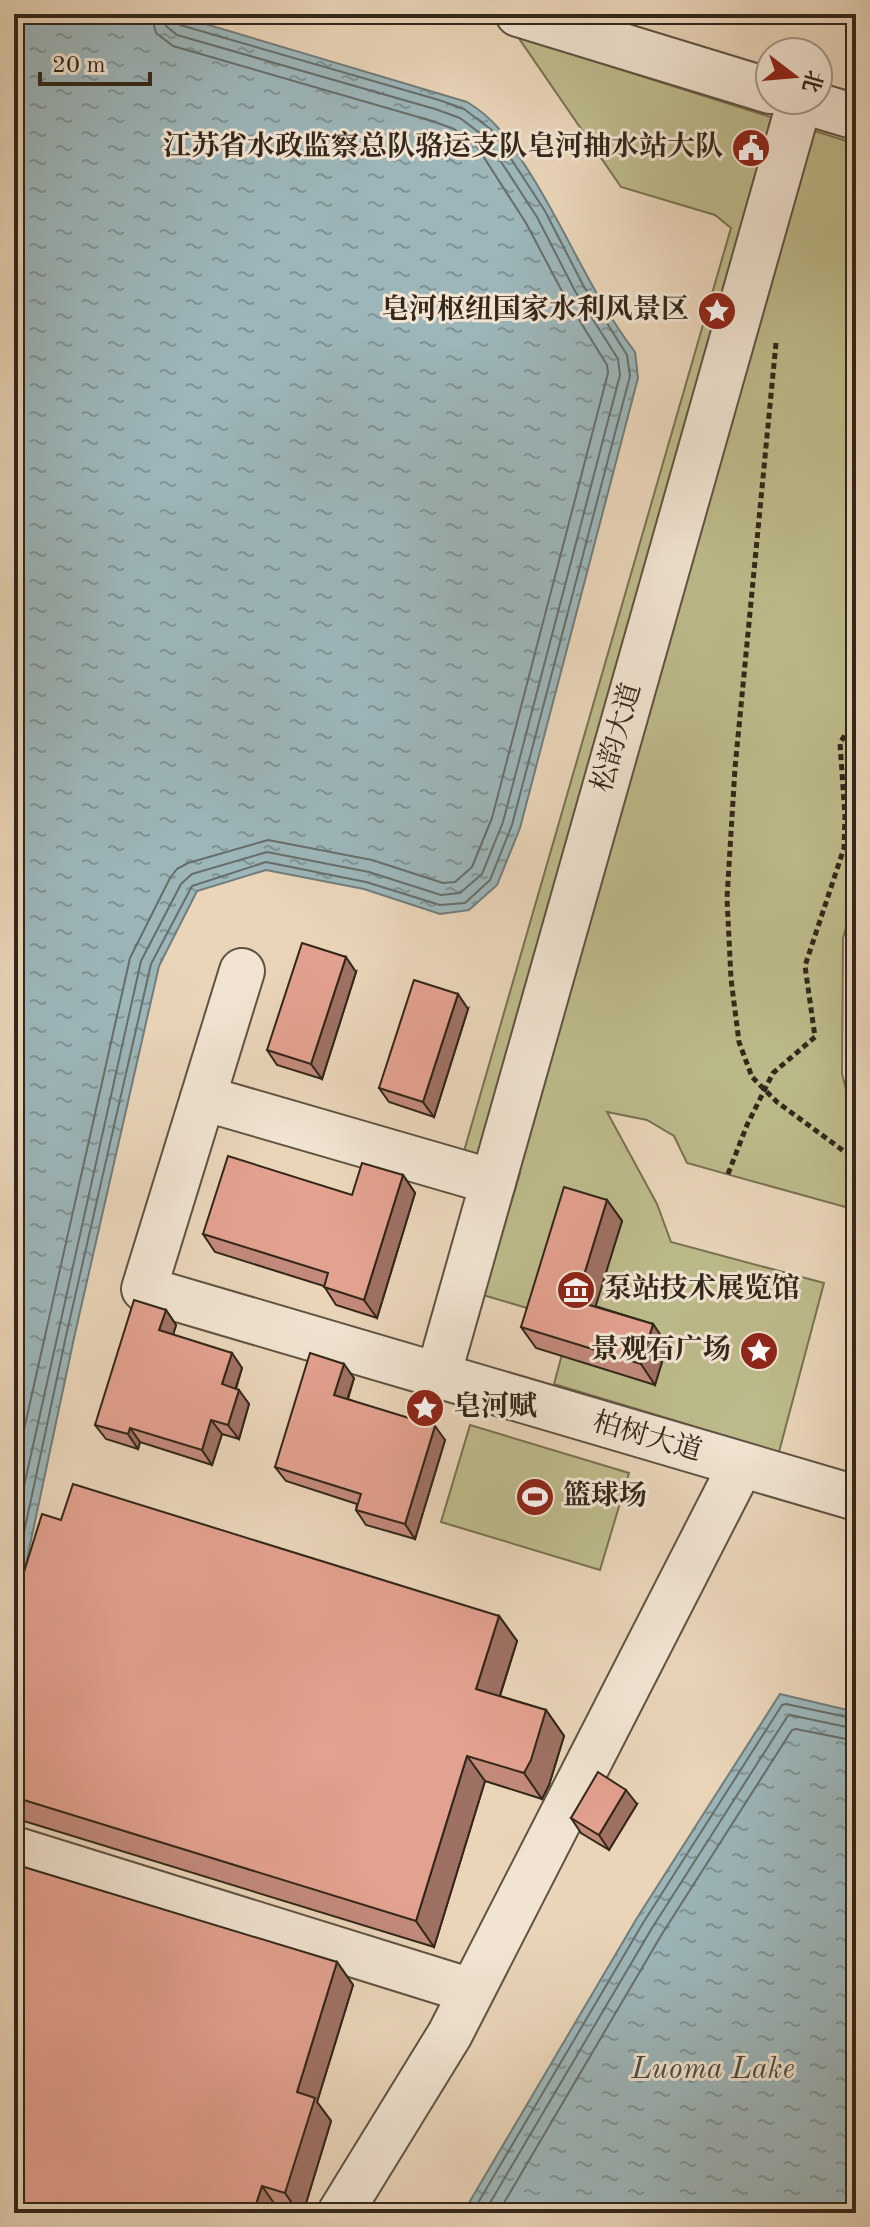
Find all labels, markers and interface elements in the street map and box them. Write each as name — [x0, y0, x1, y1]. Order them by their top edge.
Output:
scale bar — [40, 36, 150, 86]
north arrow — [754, 36, 834, 116]
text: 20 m — [52, 54, 106, 78]
text: 北 — [798, 67, 826, 95]
public building icon: 江苏省水政监察总队骆运支队皂河抽水站大队 — [730, 127, 772, 169]
place label: 江苏省水政监察总队骆运支队皂河抽水站大队 — [163, 130, 723, 162]
place icon: 皂河枢纽国家水利风景区 — [696, 290, 738, 332]
place label: 皂河枢纽国家水利风景区 — [381, 293, 689, 325]
street label: 松韵大道 — [586, 679, 647, 796]
museum icon: 泵站技术展览馆 — [555, 1269, 597, 1311]
place label: 泵站技术展览馆 — [604, 1272, 800, 1304]
place icon: 景观石广场 — [738, 1330, 780, 1372]
place label: 景观石广场 — [591, 1334, 731, 1365]
place icon: 皂河赋 — [404, 1387, 446, 1429]
place label: 皂河赋 — [453, 1390, 537, 1422]
street label: 柏树大道 — [589, 1406, 706, 1467]
sports icon: 篮球场 — [514, 1476, 556, 1518]
place label: 篮球场 — [563, 1479, 647, 1511]
water label: Luoma Lake — [630, 2055, 795, 2085]

